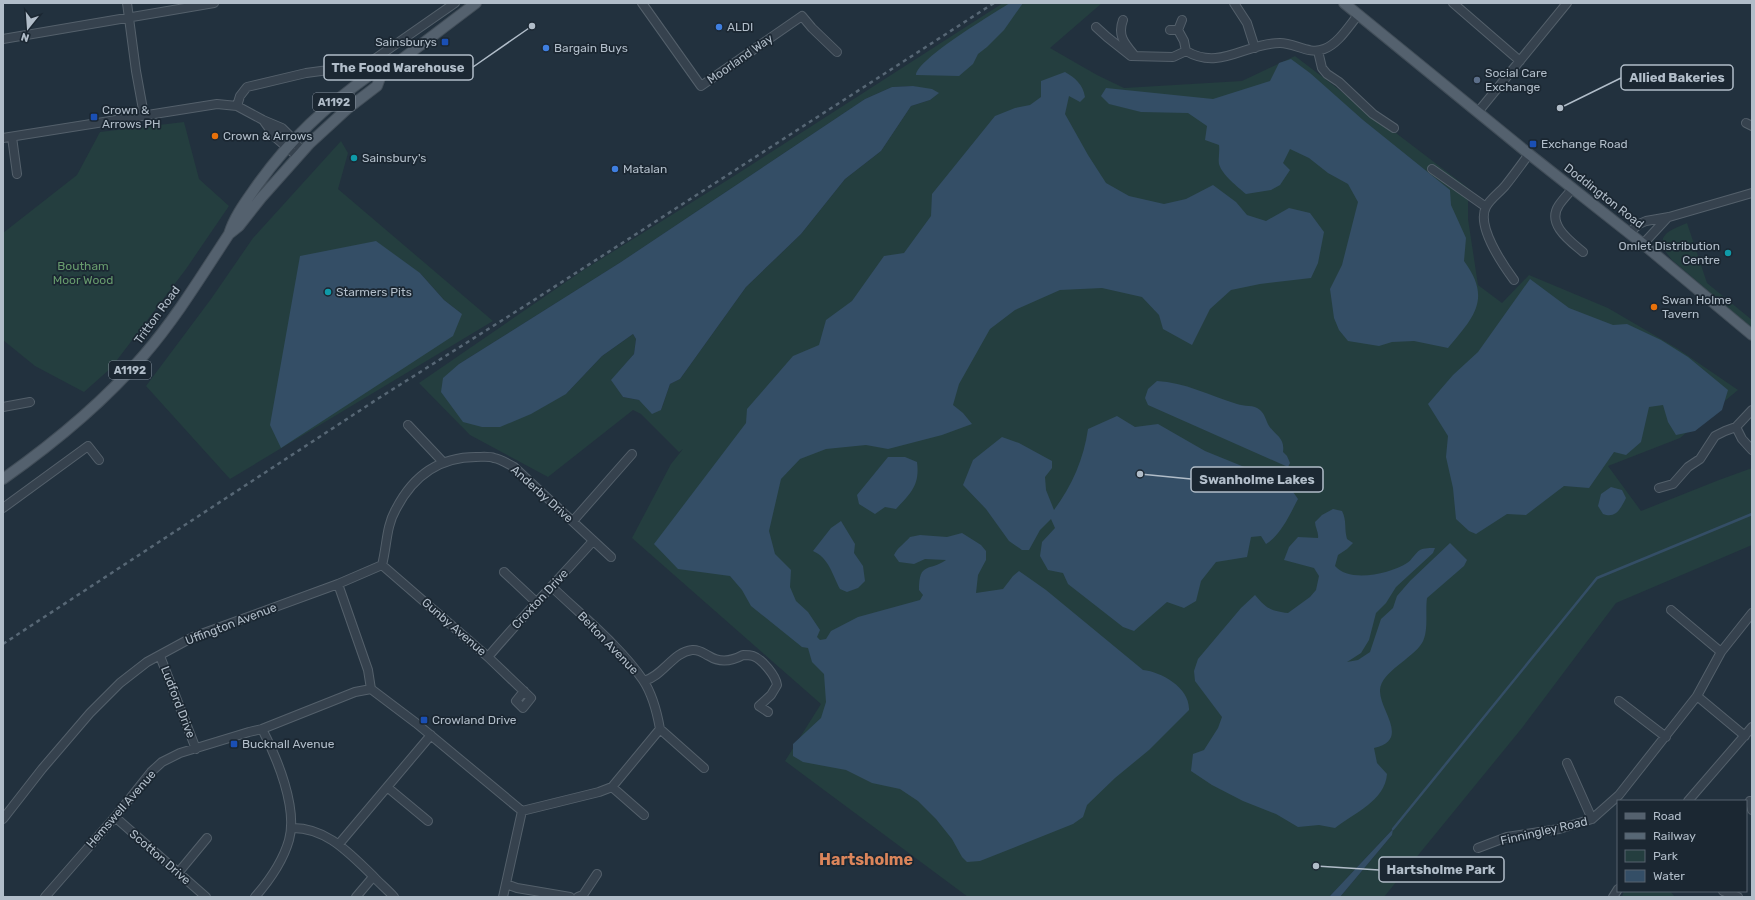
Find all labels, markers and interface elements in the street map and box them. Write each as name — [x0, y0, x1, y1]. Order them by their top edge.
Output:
north arrow — [8, 8, 48, 48]
place label: ALDI — [727, 20, 753, 34]
marker: ALDI — [714, 22, 724, 32]
text: N — [19, 30, 31, 44]
street label: Moorland Way — [704, 31, 776, 87]
place label: Sainsburys — [375, 35, 437, 49]
marker: Sainsburys — [440, 37, 450, 47]
place label: Bargain Buys — [554, 41, 628, 55]
marker: Bargain Buys — [541, 43, 551, 53]
callout: The Food Warehouse — [324, 55, 473, 80]
text: The Food Warehouse — [331, 60, 465, 75]
callout: Allied Bakeries — [1621, 65, 1733, 90]
place label: Social Care Exchange — [1485, 66, 1547, 94]
text: Allied Bakeries — [1629, 70, 1725, 85]
marker: Social Care Exchange — [1472, 75, 1482, 85]
road number: A1192 — [313, 93, 355, 111]
place label: Crown & Arrows PH — [102, 103, 161, 131]
marker: Crown & Arrows PH — [89, 112, 99, 122]
place label: Crown & Arrows — [223, 129, 312, 143]
marker: Crown & Arrows — [210, 131, 220, 141]
place label: Exchange Road — [1541, 137, 1628, 151]
marker: Exchange Road — [1528, 139, 1538, 149]
place label: Sainsbury's — [362, 151, 426, 165]
marker: Sainsbury's — [349, 153, 359, 163]
street label: Doddington Road — [1561, 161, 1647, 231]
place label: Matalan — [623, 162, 667, 176]
marker: Matalan — [610, 164, 620, 174]
place label: Omlet Distribution Centre — [1618, 239, 1720, 267]
marker: Omlet Distribution Centre — [1723, 248, 1733, 258]
park label: Boutham Moor Wood — [53, 259, 113, 287]
street label: Tritton Road — [131, 283, 183, 347]
place label: Starmers Pits — [336, 285, 412, 299]
marker: Starmers Pits — [323, 287, 333, 297]
place label: Swan Holme Tavern — [1662, 293, 1732, 321]
marker: Swan Holme Tavern — [1649, 302, 1659, 312]
road number: A1192 — [109, 361, 151, 379]
street label: Anderby Drive — [508, 462, 576, 526]
callout: Swanholme Lakes — [1191, 467, 1323, 492]
text: Swanholme Lakes — [1199, 472, 1315, 487]
street label: Croxton Drive — [509, 566, 571, 632]
street label: Gunby Avenue — [419, 595, 489, 659]
street label: Uffington Avenue — [183, 600, 279, 648]
street label: Belton Avenue — [575, 609, 641, 677]
street label: Ludford Drive — [158, 664, 198, 740]
place label: Crowland Drive — [432, 713, 517, 727]
marker: Crowland Drive — [419, 715, 429, 725]
place label: Bucknall Avenue — [242, 737, 335, 751]
marker: Bucknall Avenue — [229, 739, 239, 749]
street label: Hemswell Avenue — [83, 767, 159, 851]
legend — [1617, 800, 1747, 892]
text: Road — [1653, 809, 1681, 823]
street label: Finningley Road — [1499, 814, 1589, 848]
street label: Scotton Drive — [127, 827, 194, 887]
text: Railway — [1653, 829, 1696, 843]
text: Park — [1653, 849, 1679, 863]
district label: Hartsholme — [819, 850, 913, 869]
callout: Hartsholme Park — [1379, 857, 1504, 882]
text: Hartsholme Park — [1387, 862, 1496, 877]
text: Water — [1653, 869, 1685, 883]

